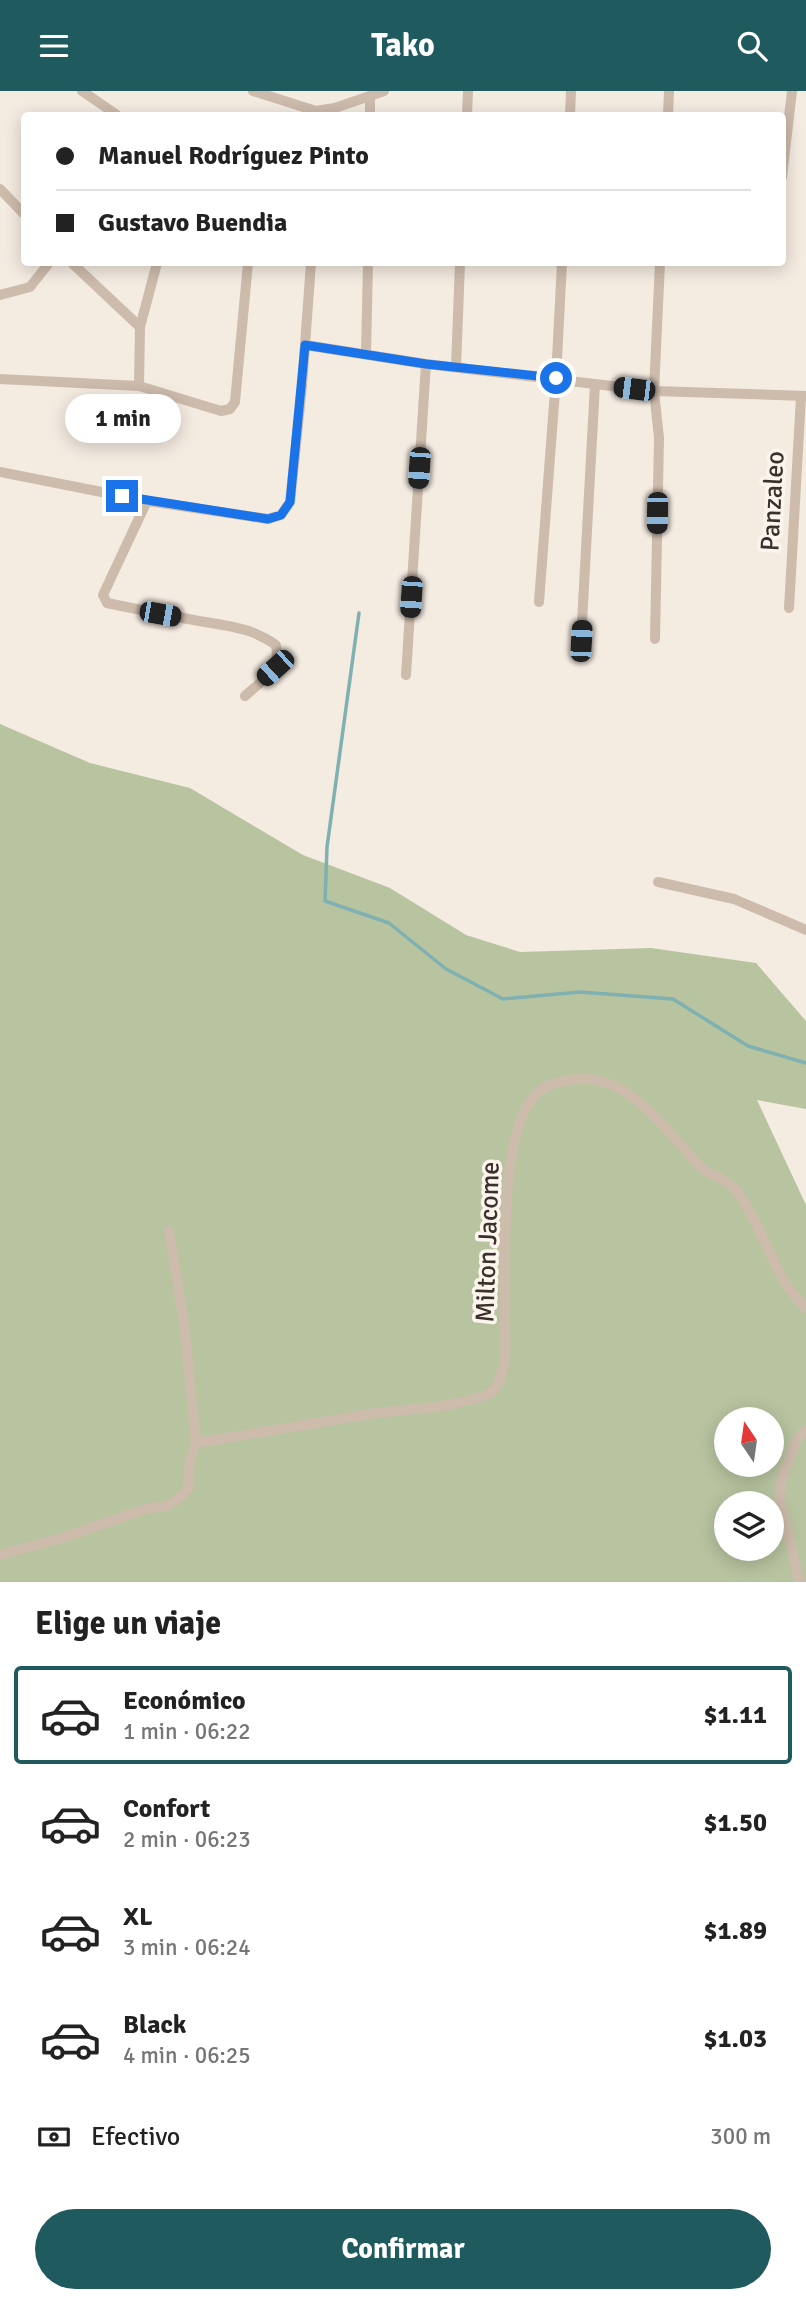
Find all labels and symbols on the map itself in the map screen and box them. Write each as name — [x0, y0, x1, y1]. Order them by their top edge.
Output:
route start — [540, 362, 572, 394]
car — [612, 376, 657, 402]
callout: 1 min — [64, 395, 180, 443]
car — [408, 446, 431, 490]
street label: Panzaleo — [754, 450, 792, 552]
route end — [106, 480, 138, 512]
car — [647, 492, 668, 534]
car — [400, 575, 423, 619]
car — [138, 600, 183, 628]
car — [570, 619, 593, 663]
car — [253, 646, 298, 690]
street label: Milton Jacome — [469, 1161, 507, 1323]
north arrow — [714, 1407, 784, 1477]

